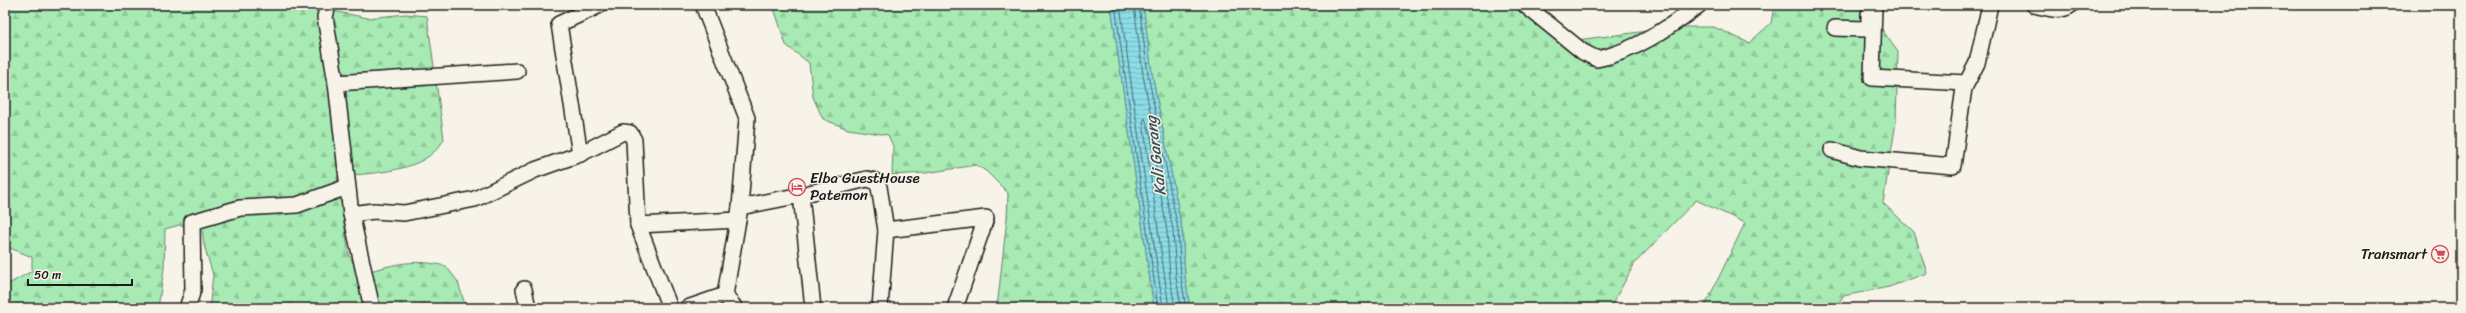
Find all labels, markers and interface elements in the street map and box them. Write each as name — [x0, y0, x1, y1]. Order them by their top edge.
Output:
water label: Kali Garang — [1136, 112, 1175, 198]
place label: Elba GuestHouse Patemon — [810, 165, 920, 208]
hotel icon: Elba GuestHouse Patemon — [787, 177, 807, 197]
place label: Transmart — [2361, 241, 2428, 267]
supermarket icon: Transmart — [2430, 244, 2450, 264]
scale bar — [28, 261, 132, 287]
text: 50 m — [34, 264, 61, 286]

